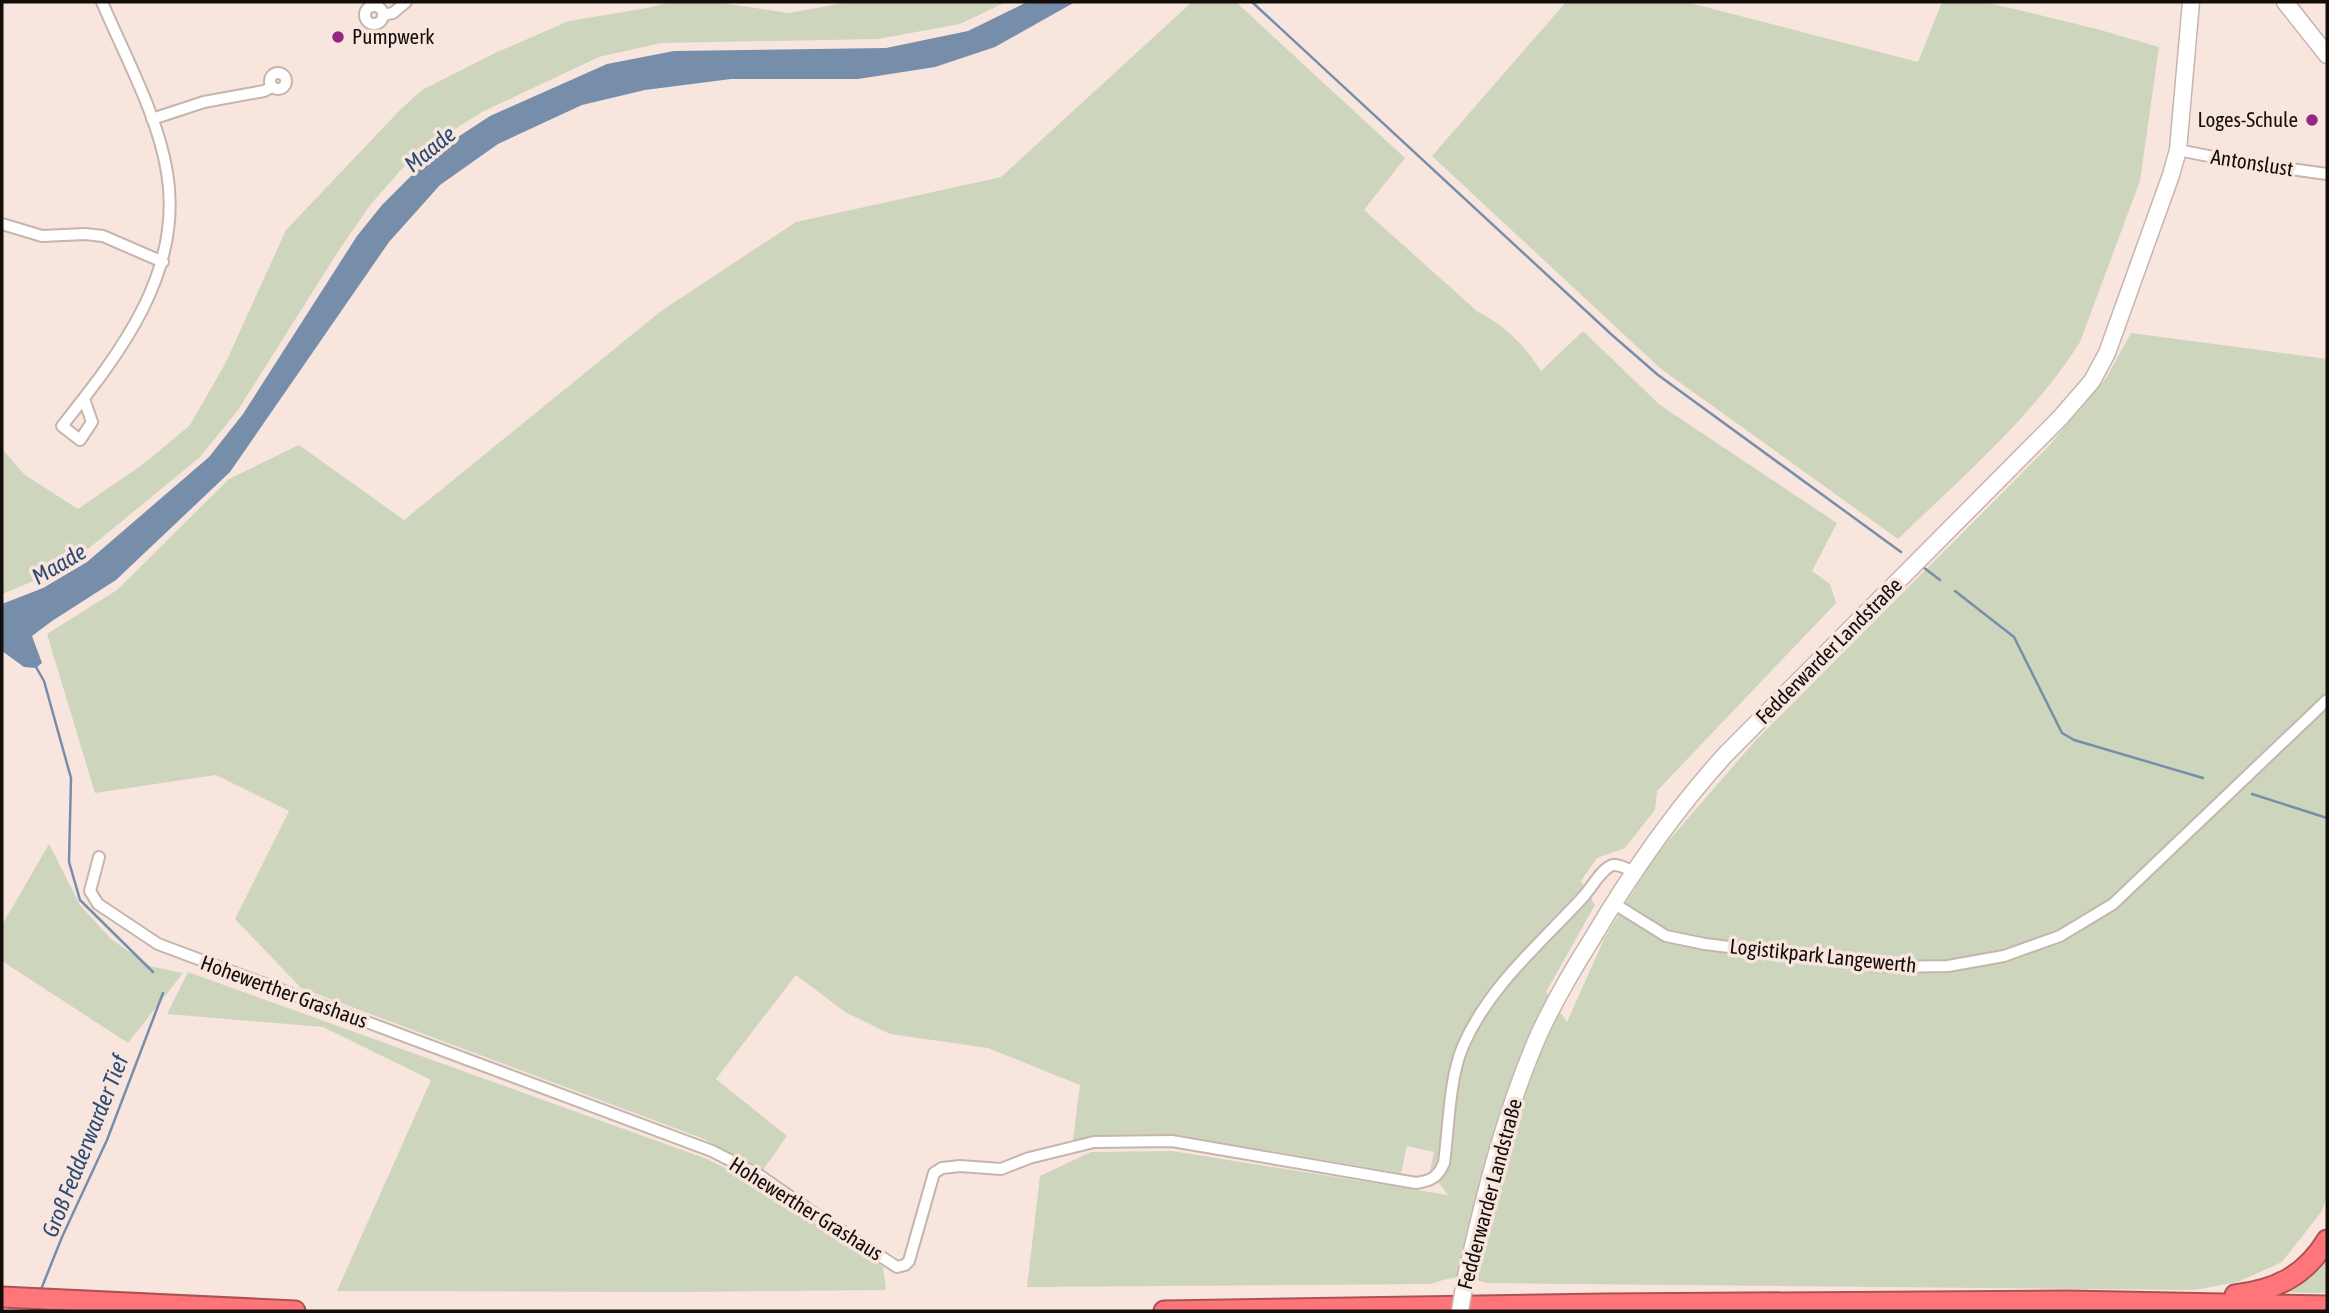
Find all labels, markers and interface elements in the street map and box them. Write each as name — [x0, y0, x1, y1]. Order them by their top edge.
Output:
place label: Pumpwerk — [352, 24, 435, 48]
marker: Pumpwerk — [330, 29, 346, 45]
place label: Loges-Schule — [2197, 107, 2298, 131]
marker: Loges-Schule — [2304, 112, 2320, 128]
water label: Maade — [399, 121, 461, 177]
street label: Antonslust — [2209, 144, 2295, 180]
water label: Maade — [27, 538, 91, 590]
street label: Fedderwarder Landstraße — [1750, 572, 1906, 728]
street label: Logistikpark Langewerth — [1729, 933, 1918, 977]
street label: Hohewerther Grashaus — [198, 950, 371, 1032]
water label: Groß Fedderwarder Tief — [37, 1050, 134, 1241]
street label: Fedderwarder Landstraße — [1452, 1096, 1526, 1292]
street label: Hohewerther Grashaus — [726, 1151, 887, 1265]

